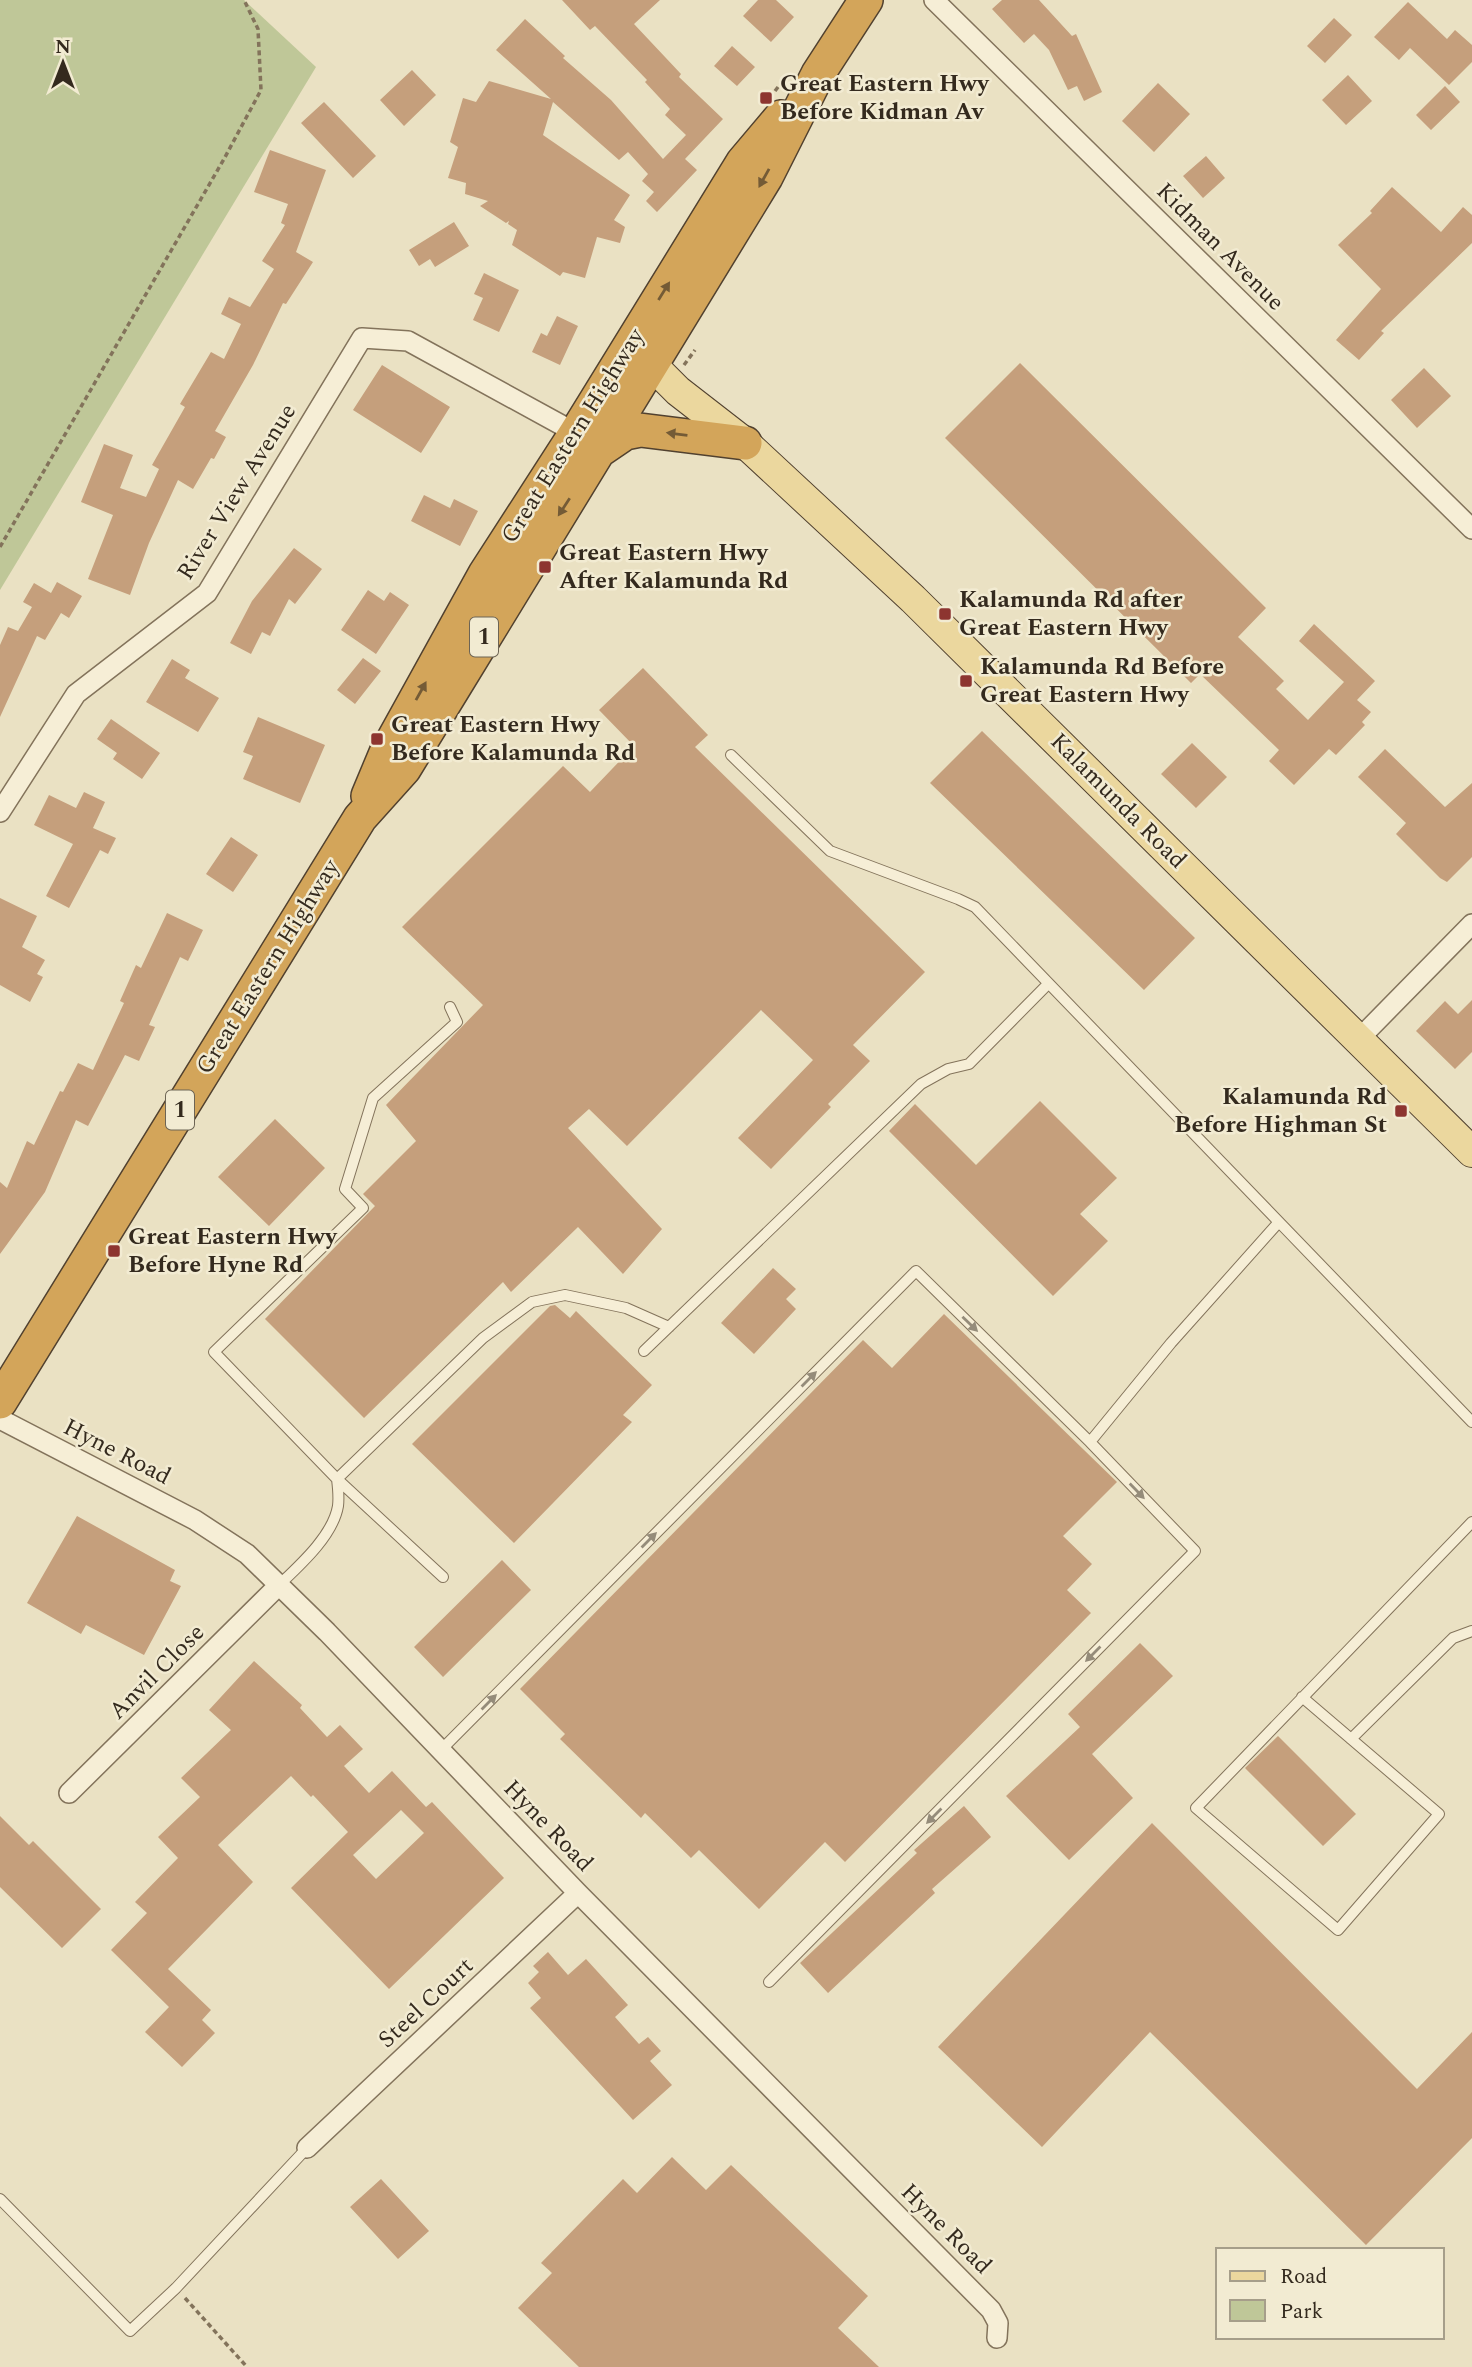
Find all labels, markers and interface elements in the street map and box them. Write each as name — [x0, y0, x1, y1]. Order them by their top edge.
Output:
north arrow — [28, 28, 98, 98]
text: N — [55, 33, 71, 62]
place label: Great Eastern Hwy Before Kidman Av — [780, 66, 990, 130]
marker: Great Eastern Hwy Before Kidman Av — [758, 90, 774, 106]
one-way arrow — [758, 168, 770, 188]
street label: Kidman Avenue — [1147, 174, 1293, 320]
one-way arrow — [658, 281, 670, 300]
street label: Great Eastern Highway — [492, 320, 655, 551]
street label: River View Avenue — [168, 397, 306, 587]
one-way arrow — [666, 428, 688, 439]
one-way arrow — [557, 498, 570, 517]
place label: Great Eastern Hwy After Kalamunda Rd — [559, 535, 788, 599]
marker: Great Eastern Hwy After Kalamunda Rd — [537, 559, 553, 575]
place label: Kalamunda Rd after Great Eastern Hwy — [959, 582, 1183, 646]
marker: Kalamunda Rd after Great Eastern Hwy — [937, 606, 953, 622]
road number: 1 — [470, 618, 498, 656]
place label: Kalamunda Rd Before Great Eastern Hwy — [980, 649, 1224, 713]
marker: Kalamunda Rd Before Great Eastern Hwy — [958, 673, 974, 689]
one-way arrow — [415, 681, 427, 700]
place label: Great Eastern Hwy Before Kalamunda Rd — [391, 707, 635, 771]
street label: Kalamunda Road — [1041, 724, 1195, 878]
marker: Great Eastern Hwy Before Kalamunda Rd — [369, 731, 385, 747]
street label: Great Eastern Highway — [187, 851, 350, 1082]
place label: Kalamunda Rd Before Highman St — [1174, 1079, 1387, 1143]
road number: 1 — [166, 1091, 194, 1130]
marker: Kalamunda Rd Before Highman St — [1393, 1103, 1409, 1119]
place label: Great Eastern Hwy Before Hyne Rd — [128, 1219, 338, 1283]
marker: Great Eastern Hwy Before Hyne Rd — [106, 1243, 122, 1259]
one-way arrow — [961, 1316, 978, 1332]
one-way arrow — [801, 1370, 818, 1387]
street label: Hyne Road — [57, 1409, 177, 1495]
one-way arrow — [1129, 1482, 1145, 1499]
one-way arrow — [641, 1532, 658, 1549]
street label: Anvil Close — [101, 1616, 213, 1728]
one-way arrow — [1086, 1645, 1102, 1662]
one-way arrow — [481, 1694, 497, 1711]
street label: Hyne Road — [495, 1772, 601, 1880]
one-way arrow — [925, 1807, 942, 1824]
street label: Steel Court — [370, 1949, 482, 2057]
street label: Hyne Road — [892, 2175, 1000, 2283]
legend — [1216, 2248, 1444, 2339]
text: Road — [1280, 2261, 1327, 2293]
text: Park — [1280, 2296, 1324, 2328]

